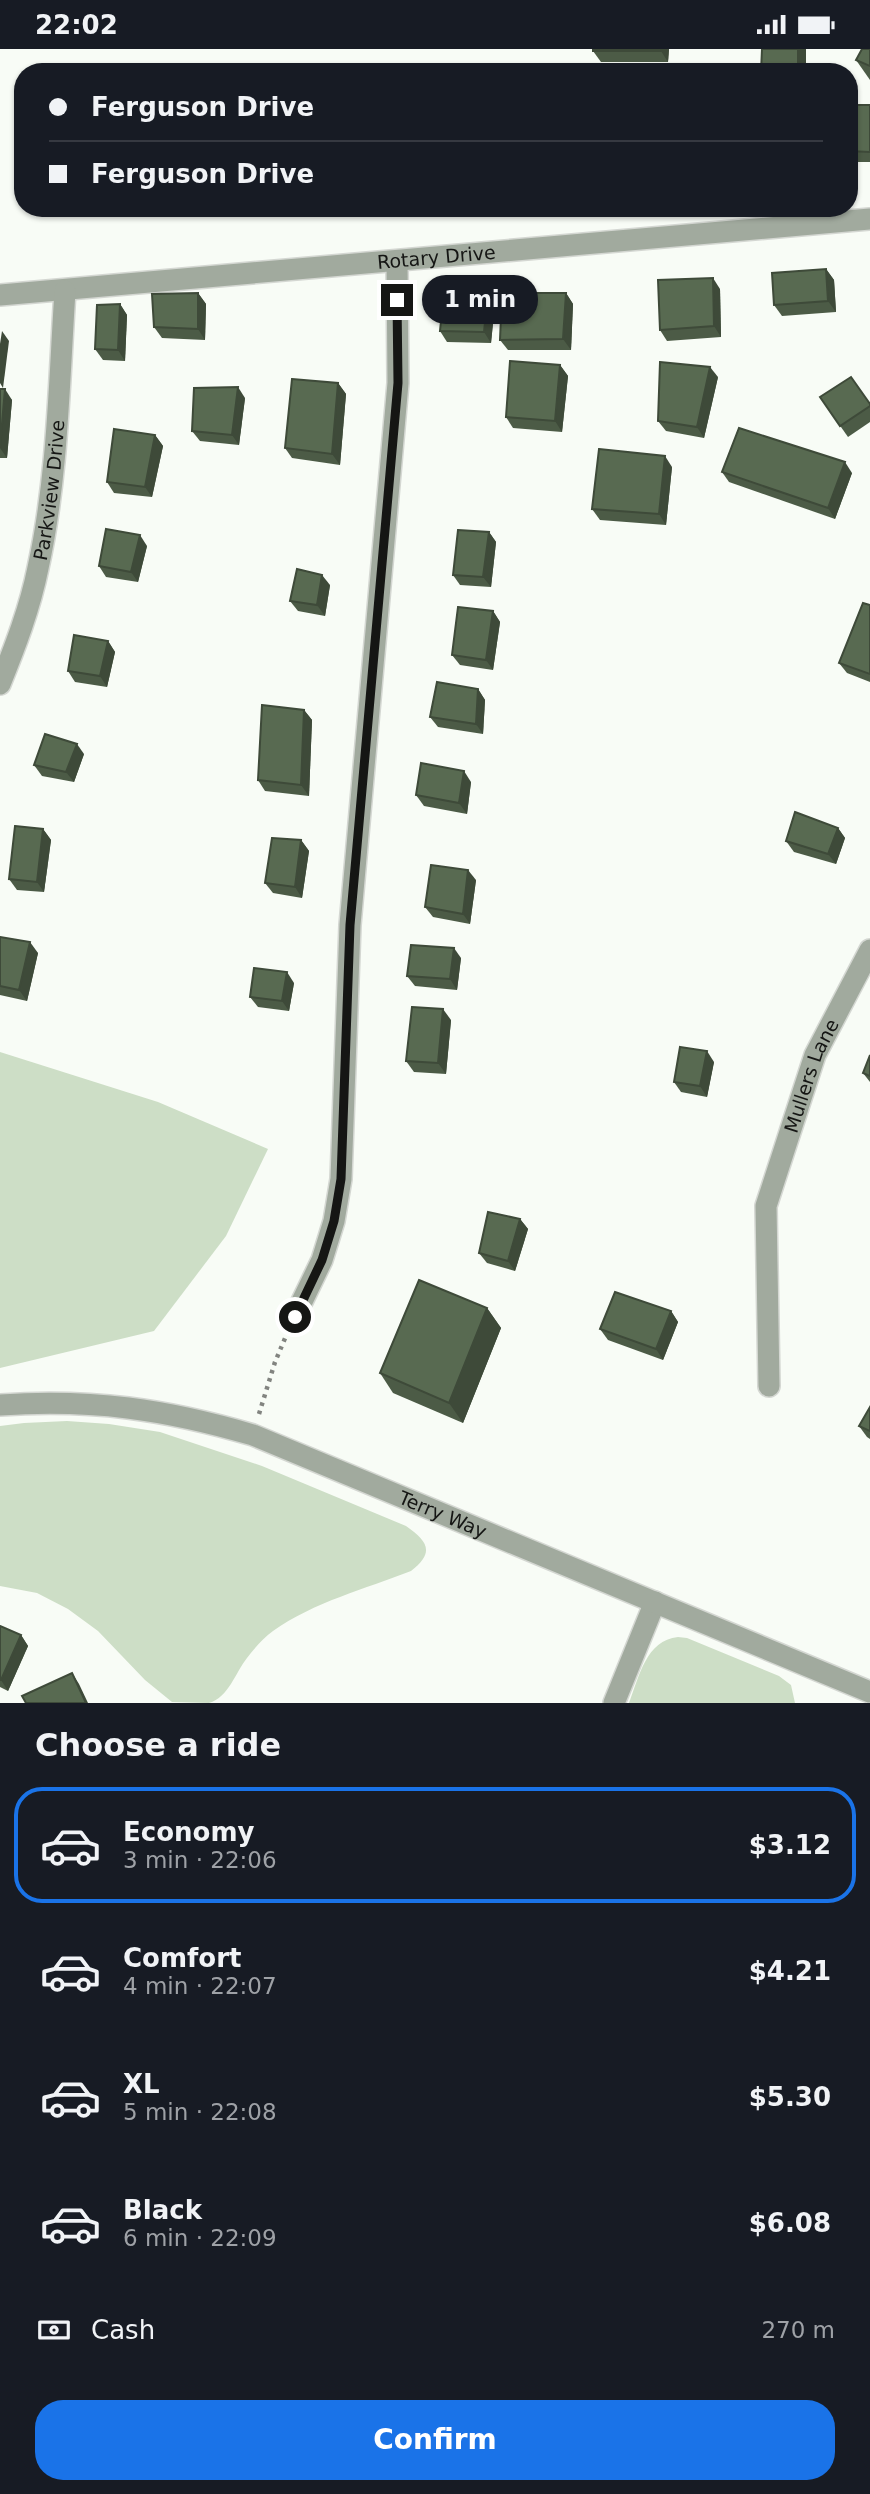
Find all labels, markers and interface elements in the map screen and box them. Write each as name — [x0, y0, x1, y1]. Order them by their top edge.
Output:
text: 22:02 — [35, 10, 118, 40]
text: Ferguson Drive — [91, 92, 314, 122]
text: Ferguson Drive — [91, 159, 314, 189]
street label: Rotary Drive — [376, 241, 497, 273]
callout: 1 min — [422, 275, 537, 325]
route end — [381, 284, 413, 316]
text: 1 min — [444, 286, 516, 312]
street label: Parkview Drive — [29, 419, 68, 562]
street label: Mullers Lane — [780, 1015, 843, 1135]
route start — [279, 1301, 311, 1333]
street label: Terry Way — [395, 1486, 490, 1542]
text: Choose a ride — [35, 1726, 281, 1764]
icon: car — [39, 1814, 102, 1877]
text: Economy — [123, 1817, 254, 1847]
text: $3.12 — [749, 1830, 831, 1860]
text: 3 min · 22:06 — [123, 1847, 277, 1873]
icon: car — [39, 1940, 102, 2003]
text: Comfort — [123, 1943, 241, 1973]
text: $4.21 — [749, 1956, 831, 1986]
text: 4 min · 22:07 — [123, 1973, 277, 1999]
icon: car — [39, 2066, 102, 2129]
text: XL — [123, 2069, 160, 2099]
text: $5.30 — [749, 2082, 831, 2112]
text: 5 min · 22:08 — [123, 2099, 277, 2125]
icon: car — [39, 2192, 102, 2255]
text: Black — [123, 2195, 202, 2225]
text: $6.08 — [749, 2208, 831, 2238]
text: 6 min · 22:09 — [123, 2225, 277, 2251]
icon: cash — [35, 2311, 73, 2349]
text: Cash — [91, 2315, 155, 2345]
text: 270 m — [761, 2317, 835, 2343]
button: Confirm — [35, 2400, 835, 2480]

